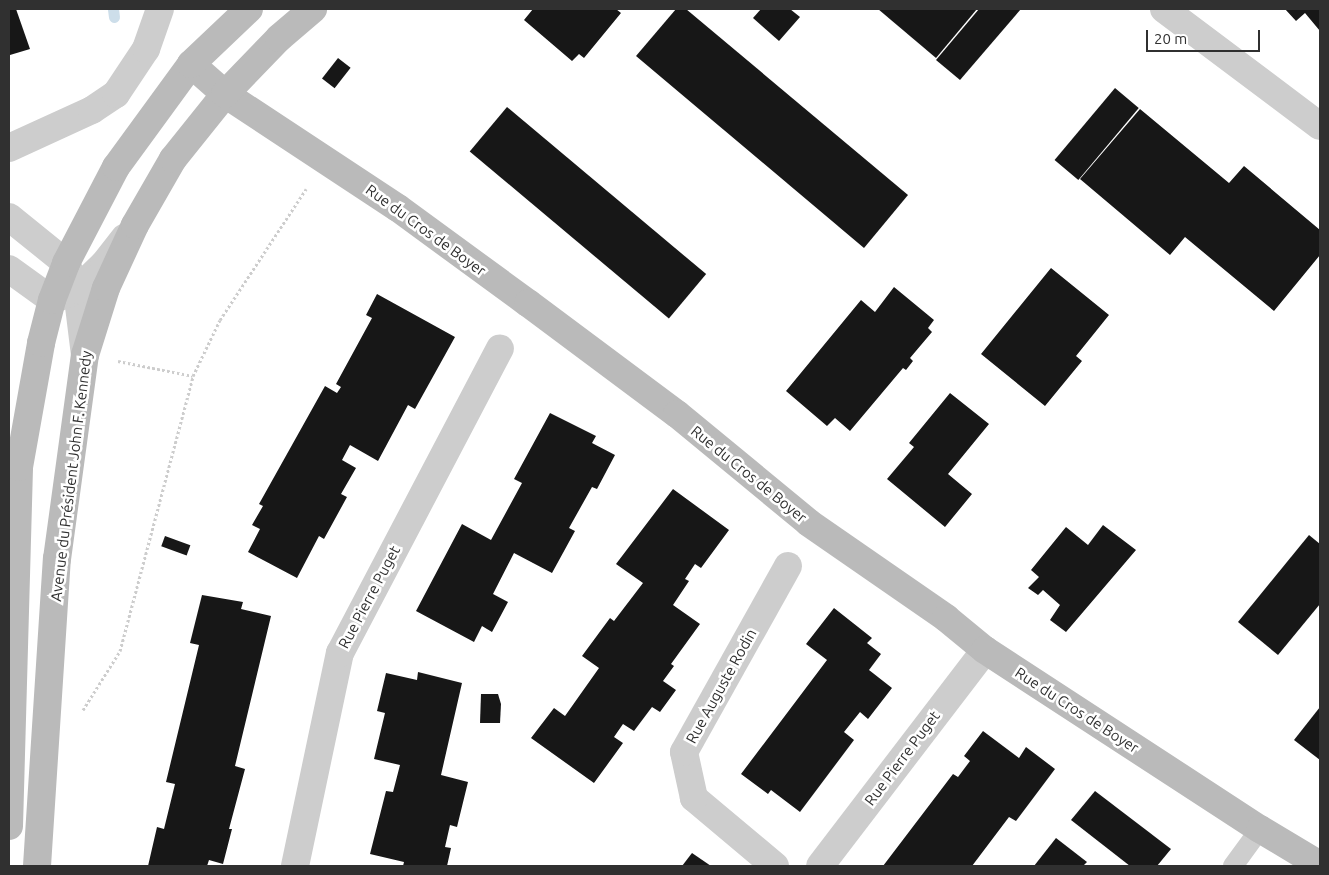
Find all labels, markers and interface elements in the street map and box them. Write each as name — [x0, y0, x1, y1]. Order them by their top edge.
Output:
scale bar — [1149, 20, 1263, 52]
text: 20 m — [1154, 30, 1187, 47]
street label: Rue du Cros de Boyer — [362, 180, 490, 280]
street label: Avenue du Président John F. Kennedy — [47, 350, 95, 602]
street label: Rue du Cros de Boyer — [687, 422, 811, 526]
street label: Rue Pierre Puget — [334, 542, 404, 652]
street label: Rue Auguste Rodin — [682, 626, 760, 746]
street label: Rue du Cros de Boyer — [1012, 663, 1142, 757]
street label: Rue Pierre Puget — [861, 707, 943, 809]

